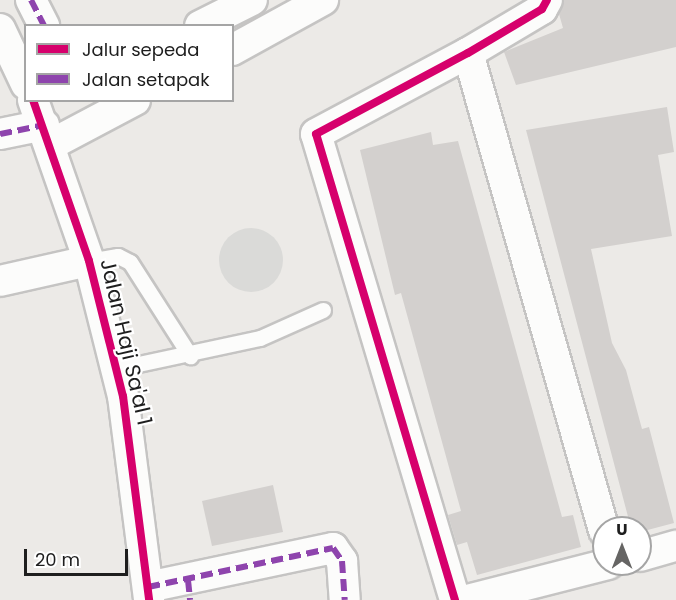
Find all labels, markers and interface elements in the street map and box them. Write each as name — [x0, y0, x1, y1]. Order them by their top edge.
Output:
legend — [24, 24, 234, 102]
text: Jalur sepeda — [82, 37, 199, 62]
text: Jalan setapak — [82, 67, 210, 92]
street label: Jalan Haji Sa'al 1 — [95, 256, 157, 428]
north arrow — [592, 516, 652, 576]
text: U — [616, 518, 628, 541]
scale bar — [27, 537, 130, 575]
text: 20 m — [35, 547, 80, 572]

